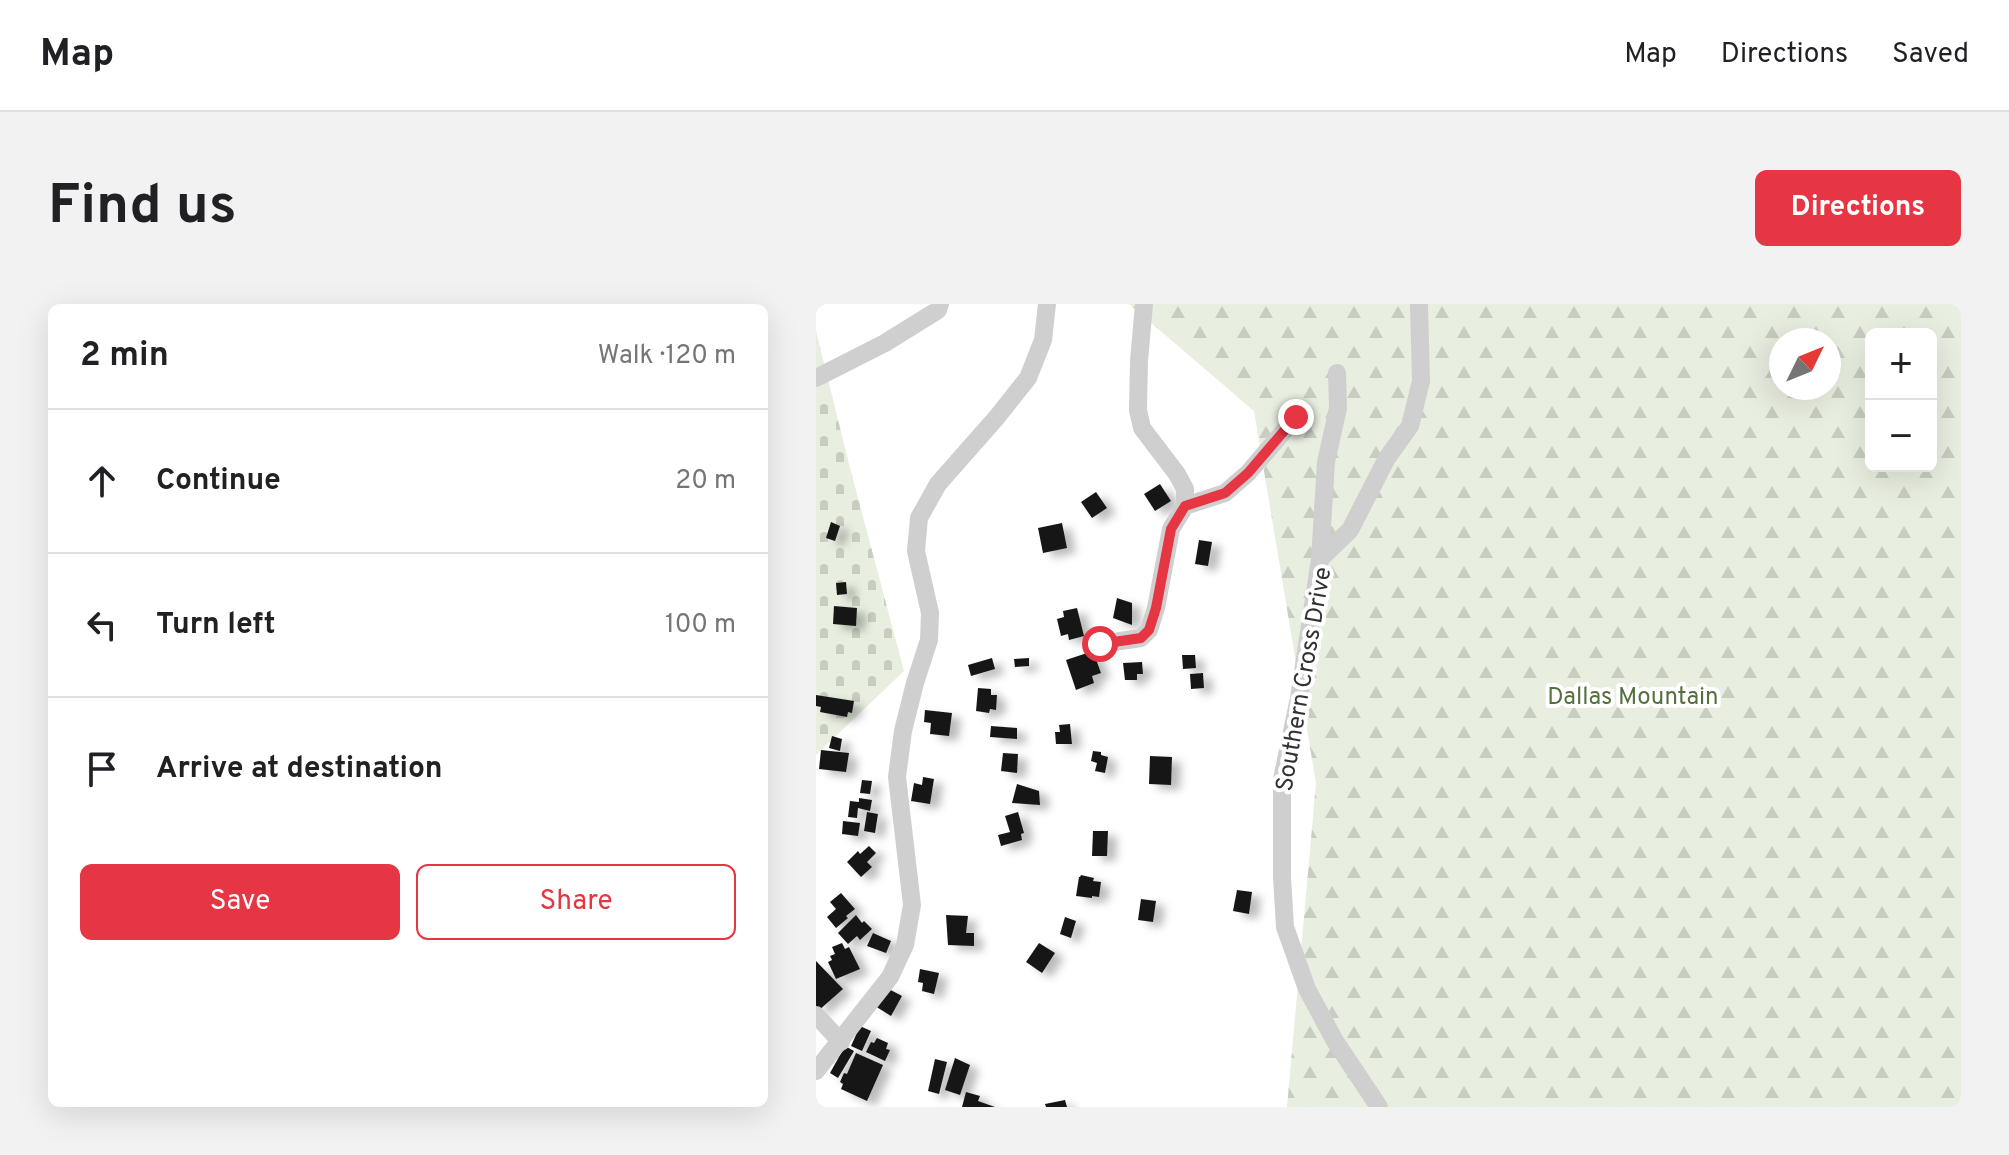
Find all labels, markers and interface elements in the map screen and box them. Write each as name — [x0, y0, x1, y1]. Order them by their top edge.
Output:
text: Map — [40, 31, 114, 80]
text: Map — [1624, 37, 1677, 73]
text: Directions — [1721, 37, 1848, 73]
text: Saved — [1892, 37, 1969, 73]
button: Directions — [1755, 170, 1961, 246]
text: Find us — [48, 173, 237, 243]
north arrow — [1769, 328, 1841, 400]
map controls — [1865, 328, 1937, 472]
button: + — [1865, 328, 1937, 400]
text: 2 min — [80, 335, 169, 378]
text: Walk · 120 m — [598, 340, 736, 373]
route end — [1278, 399, 1314, 435]
button: − — [1865, 400, 1937, 472]
icon: ahead — [80, 459, 124, 503]
text: Continue — [156, 463, 281, 500]
text: 20 m — [675, 465, 736, 498]
street label: Southern Cross Drive — [1270, 565, 1339, 794]
icon: left — [80, 603, 124, 647]
text: Turn left — [156, 607, 276, 644]
text: 100 m — [665, 609, 736, 642]
route start — [1082, 626, 1118, 662]
park label: Dallas Mountain — [1547, 683, 1719, 713]
icon: arrive — [80, 747, 124, 791]
text: Arrive at destination — [156, 751, 442, 788]
button: Save — [80, 864, 400, 940]
button: Share — [416, 864, 736, 940]

